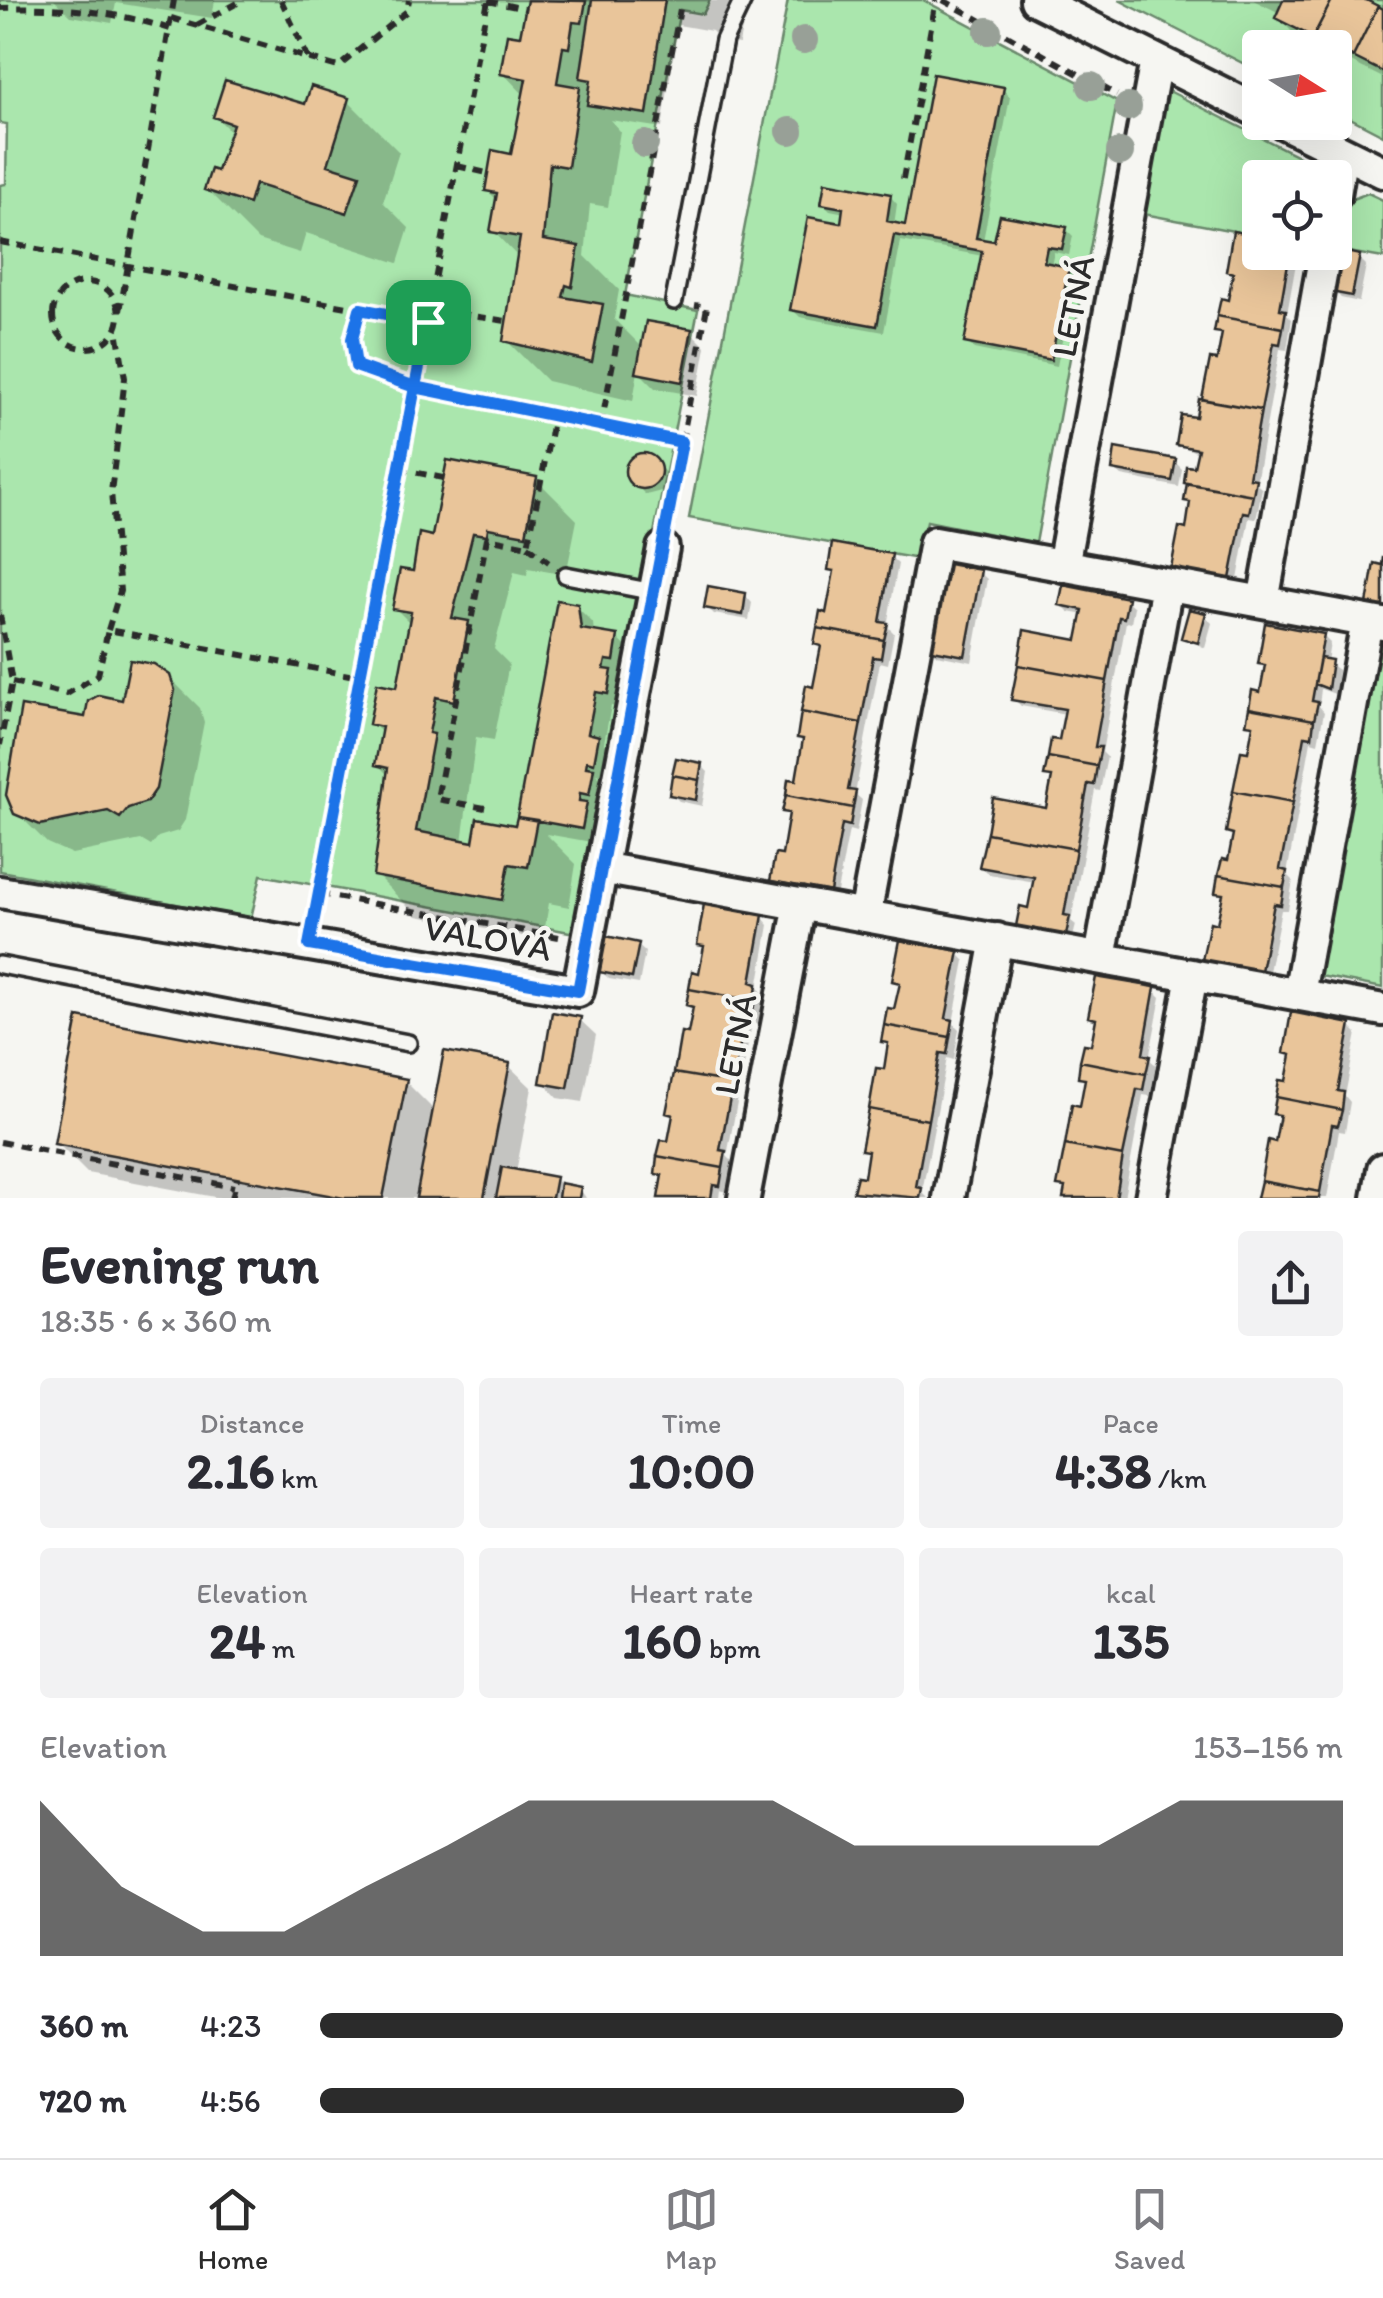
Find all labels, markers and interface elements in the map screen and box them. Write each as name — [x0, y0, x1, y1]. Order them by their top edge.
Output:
north arrow — [1242, 30, 1352, 140]
map controls — [1242, 30, 1352, 270]
button: locate — [1242, 160, 1352, 270]
street label: LETNÁ — [1043, 252, 1103, 360]
pin — [386, 280, 471, 365]
icon: arrive — [401, 295, 456, 350]
street label: VALOVÁ — [421, 906, 555, 970]
street label: LETNÁ — [705, 990, 765, 1098]
text: Evening run — [40, 1231, 319, 1297]
button: share — [1238, 1231, 1343, 1336]
text: 18:35 · 6 × 360 m — [40, 1302, 272, 1340]
text: Distance — [200, 1406, 305, 1440]
text: Time — [662, 1406, 721, 1440]
text: Pace — [1103, 1406, 1159, 1440]
text: 2.16 — [186, 1440, 275, 1501]
text: 10:00 — [628, 1440, 755, 1501]
text: 4:38 — [1055, 1440, 1152, 1501]
text: km — [275, 1461, 318, 1495]
text: /km — [1152, 1461, 1207, 1495]
text: Elevation — [197, 1576, 308, 1610]
text: Heart rate — [630, 1576, 753, 1610]
text: kcal — [1106, 1576, 1156, 1610]
text: 24 — [209, 1610, 265, 1671]
text: 160 — [622, 1610, 703, 1671]
text: 135 — [1092, 1610, 1169, 1671]
text: m — [265, 1631, 295, 1665]
text: bpm — [703, 1631, 761, 1665]
text: Elevation — [40, 1728, 167, 1766]
text: 153–156 m — [1193, 1728, 1343, 1766]
text: 360 m — [40, 2007, 128, 2045]
text: 4:23 — [200, 2007, 261, 2045]
text: 720 m — [40, 2082, 127, 2120]
text: 4:56 — [200, 2082, 261, 2120]
tab: Home — [198, 2182, 268, 2276]
tab: Map — [664, 2182, 719, 2276]
tab: Saved — [1114, 2182, 1185, 2276]

